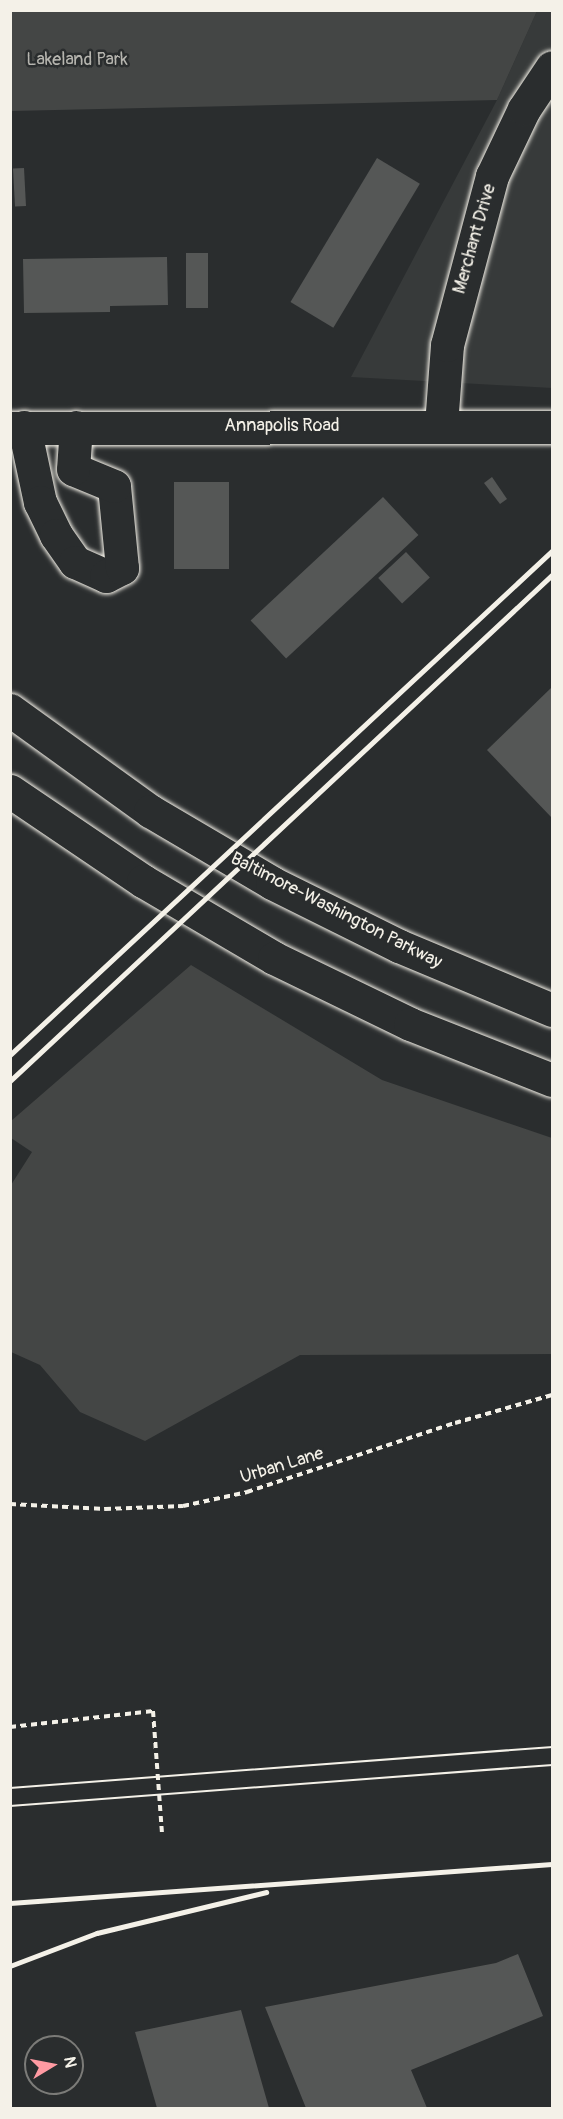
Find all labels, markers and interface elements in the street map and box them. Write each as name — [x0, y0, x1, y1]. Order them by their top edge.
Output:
park label: Lakeland Park — [26, 49, 128, 71]
street label: Merchant Drive — [449, 182, 501, 296]
street label: Annapolis Road — [224, 415, 340, 437]
street label: Baltimore-Washington Parkway — [227, 848, 445, 974]
street label: Urban Lane — [238, 1443, 326, 1489]
north arrow — [24, 2035, 84, 2095]
text: N — [59, 2055, 81, 2069]

